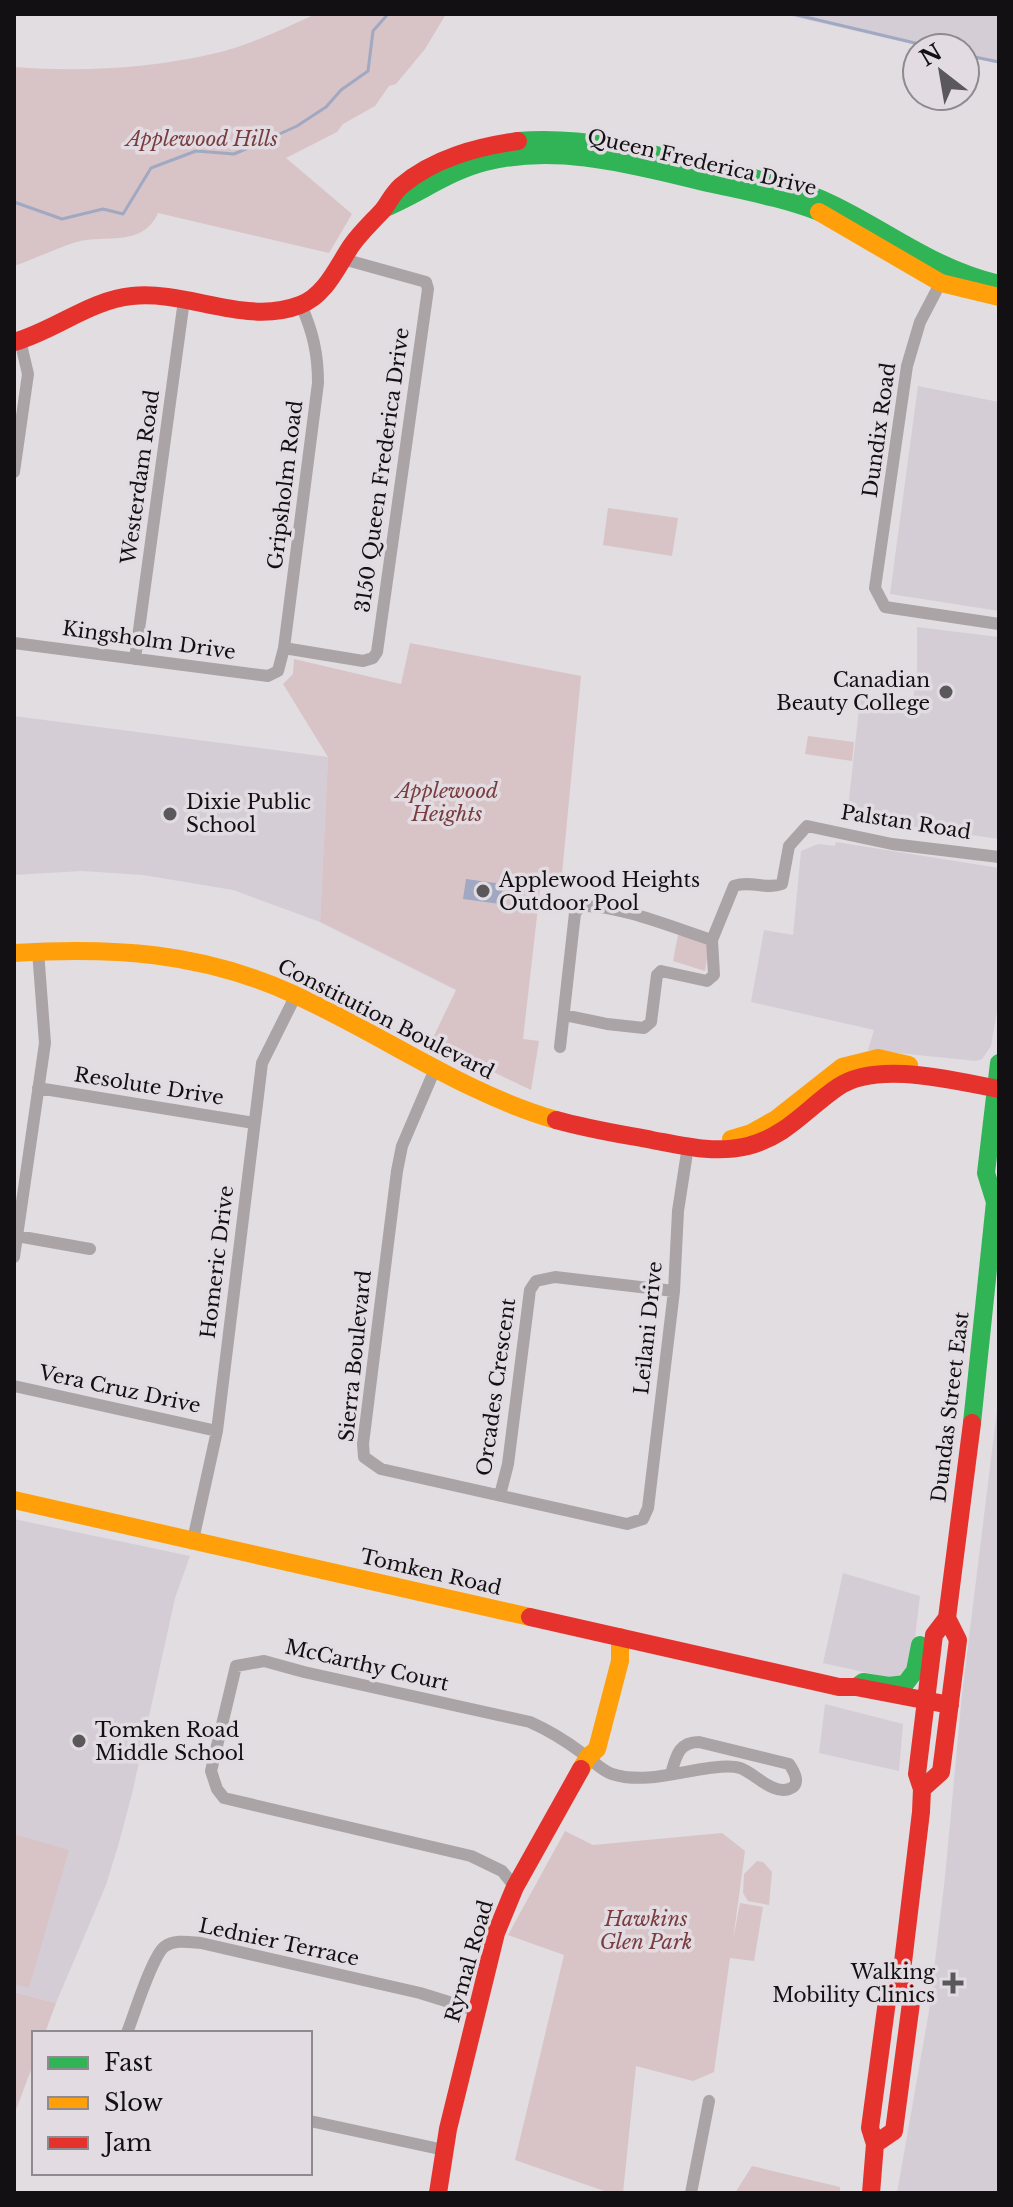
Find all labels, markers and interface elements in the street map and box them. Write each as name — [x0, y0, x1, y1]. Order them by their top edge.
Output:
north arrow — [901, 32, 981, 112]
text: N — [915, 38, 947, 72]
street label: Queen Frederica Drive — [585, 124, 819, 200]
park label: Applewood Hills — [123, 127, 278, 151]
street label: 3150 Queen Frederica Drive — [350, 326, 414, 614]
street label: Dundix Road — [858, 361, 900, 499]
street label: Westerdam Road — [116, 388, 164, 567]
street label: Gripsholm Road — [263, 399, 307, 571]
street label: Kingsholm Drive — [61, 616, 237, 664]
place label: Canadian Beauty College — [776, 668, 930, 715]
marker: Canadian Beauty College — [937, 683, 955, 701]
park label: Applewood Heights — [393, 779, 498, 826]
place label: Dixie Public School — [186, 790, 311, 837]
street label: Palstan Road — [839, 800, 973, 844]
marker: Dixie Public School — [161, 805, 179, 823]
place label: Applewood Heights Outdoor Pool — [498, 868, 700, 915]
marker: Applewood Heights Outdoor Pool — [474, 882, 492, 900]
street label: Constitution Boulevard — [274, 954, 498, 1084]
street label: Resolute Drive — [73, 1062, 225, 1110]
street label: Homeric Drive — [196, 1184, 238, 1340]
street label: Leilani Drive — [629, 1260, 667, 1396]
street label: Sierra Boulevard — [334, 1269, 376, 1443]
street label: Orcades Crescent — [472, 1296, 520, 1477]
street label: Dundas Street East — [926, 1310, 974, 1504]
street label: Vera Cruz Drive — [36, 1360, 203, 1418]
street label: Tomken Road — [358, 1544, 504, 1600]
street label: McCarthy Court — [283, 1635, 452, 1696]
place label: Tomken Road Middle School — [95, 1718, 244, 1765]
marker: Tomken Road Middle School — [70, 1732, 88, 1750]
street label: Rymal Road — [440, 1897, 498, 2025]
park label: Hawkins Glen Park — [600, 1907, 692, 1954]
street label: Lednier Terrace — [197, 1913, 361, 1971]
place label: Walking Mobility Clinics — [772, 1960, 936, 2007]
marker: Walking Mobility Clinics — [942, 1972, 964, 1994]
legend — [32, 2031, 312, 2175]
text: Fast — [104, 2048, 152, 2077]
text: Slow — [104, 2088, 163, 2117]
text: Jam — [101, 2128, 152, 2157]

